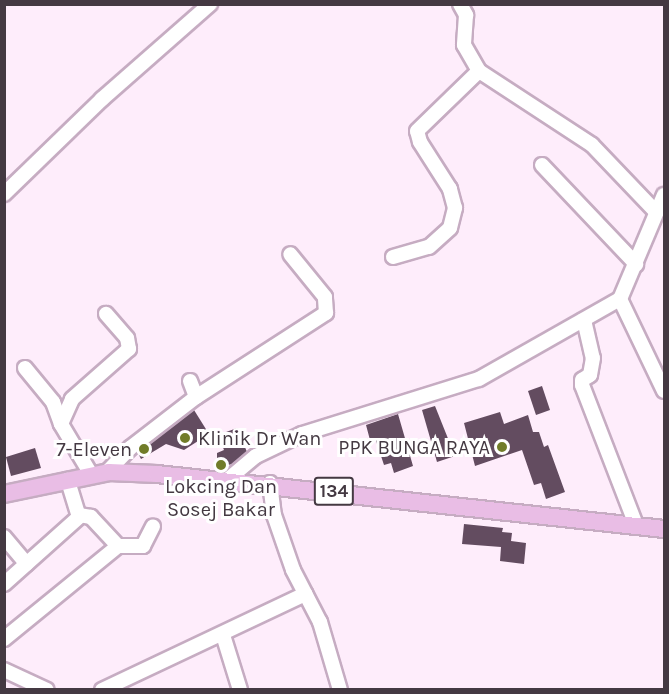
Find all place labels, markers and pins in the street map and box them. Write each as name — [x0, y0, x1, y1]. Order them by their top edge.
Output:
place label: Klinik Dr Wan — [198, 426, 321, 450]
marker: Klinik Dr Wan — [176, 429, 194, 447]
place label: PPK BUNGA RAYA — [338, 435, 490, 459]
place label: 7-Eleven — [56, 437, 132, 461]
marker: PPK BUNGA RAYA — [495, 440, 509, 454]
marker: 7-Eleven — [137, 442, 151, 456]
marker: Lokcing Dan Sosej Bakar — [214, 458, 228, 472]
place label: Lokcing Dan Sosej Bakar — [165, 474, 277, 521]

